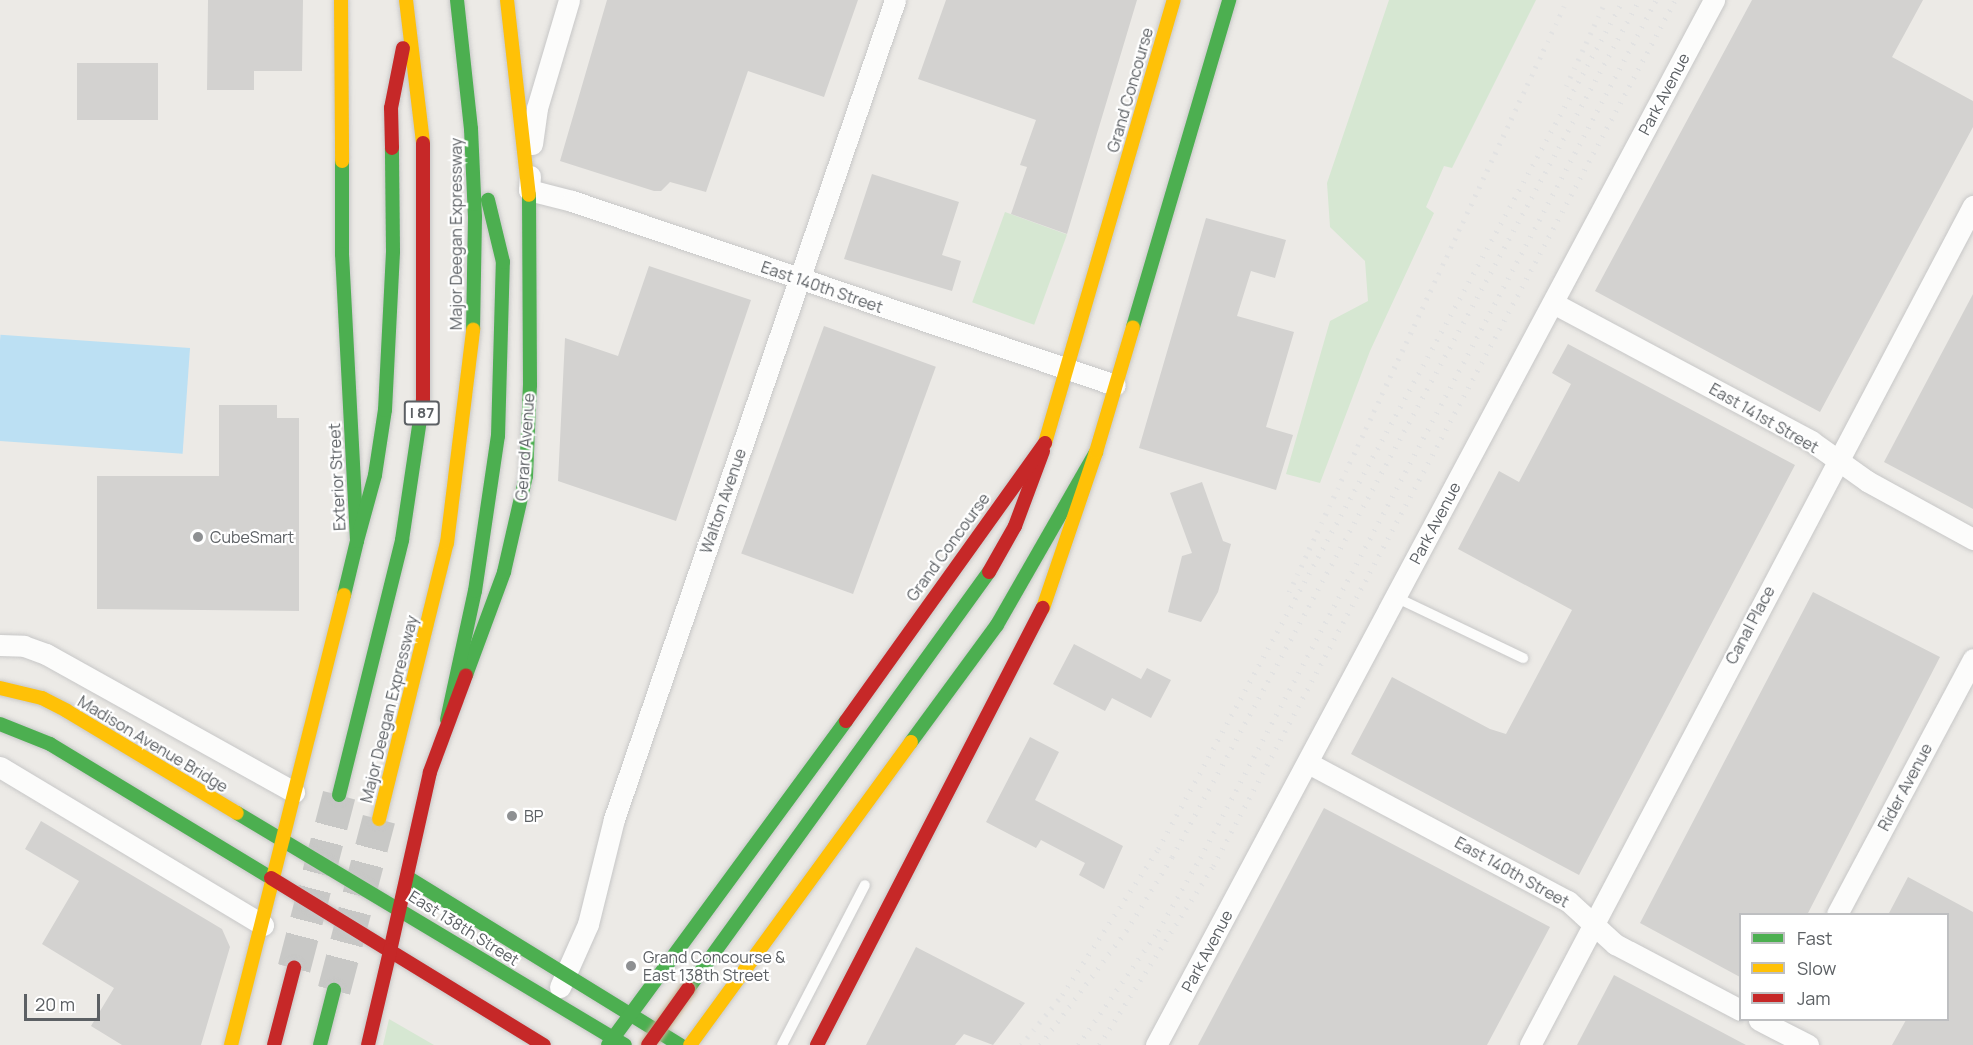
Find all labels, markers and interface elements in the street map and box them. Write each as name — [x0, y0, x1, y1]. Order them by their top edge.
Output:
street label: Grand Concourse — [1103, 25, 1157, 155]
street label: Park Avenue — [1634, 50, 1694, 138]
street label: Major Deegan Expressway — [446, 138, 466, 330]
street label: East 140th Street — [759, 257, 885, 317]
street label: East 141st Street — [1706, 379, 1822, 457]
street label: Gerard Avenue — [512, 392, 538, 502]
road number: I 87 — [402, 401, 442, 425]
street label: Exterior Street — [325, 423, 349, 531]
street label: Walton Avenue — [696, 446, 750, 556]
street label: Park Avenue — [1405, 479, 1465, 567]
street label: Grand Concourse — [902, 489, 994, 605]
place label: CubeSmart — [210, 527, 294, 547]
marker: CubeSmart — [191, 530, 205, 544]
street label: Canal Place — [1721, 583, 1779, 667]
street label: Major Deegan Expressway — [356, 613, 422, 805]
street label: Madison Avenue Bridge — [74, 692, 232, 796]
street label: Rider Avenue — [1874, 740, 1936, 834]
place label: BP — [524, 806, 543, 826]
marker: BP — [505, 809, 519, 823]
street label: East 140th Street — [1452, 833, 1572, 911]
street label: East 138th Street — [405, 886, 523, 970]
street label: Park Avenue — [1177, 907, 1237, 995]
legend — [1739, 913, 1949, 1021]
text: Fast — [1797, 926, 1832, 950]
place label: Grand Concourse & East 138th Street — [643, 947, 786, 985]
text: Slow — [1797, 956, 1836, 980]
marker: Grand Concourse & East 138th Street — [624, 959, 638, 973]
scale bar — [27, 982, 104, 1020]
text: Jam — [1797, 986, 1831, 1010]
text: 20 m — [35, 992, 75, 1016]

